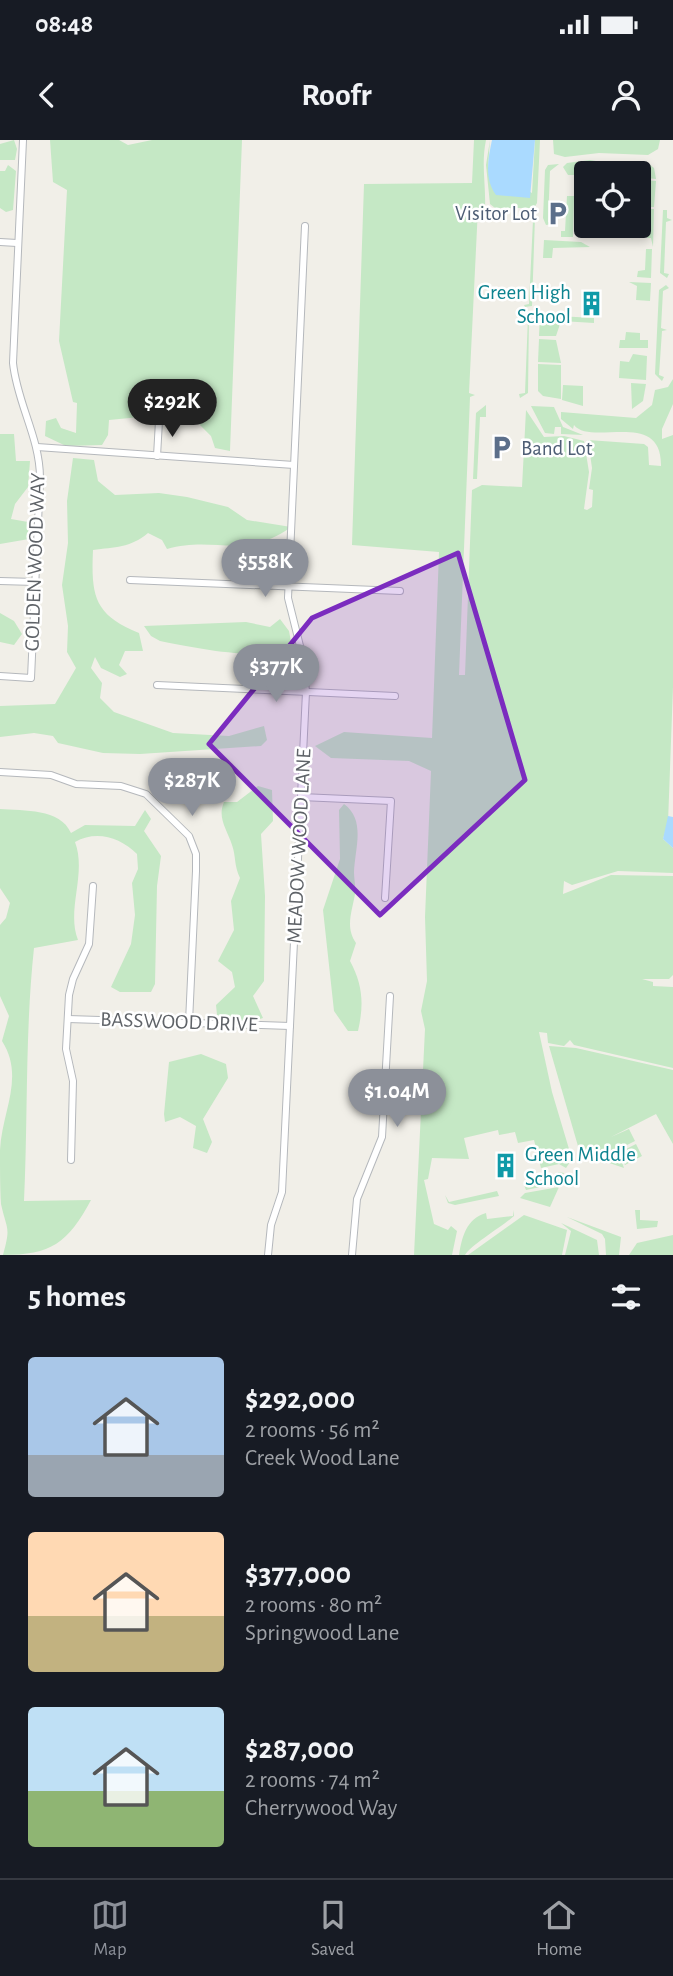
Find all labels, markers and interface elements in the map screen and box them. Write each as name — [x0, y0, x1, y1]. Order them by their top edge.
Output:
text: 08:48 — [35, 11, 93, 37]
icon: back — [28, 76, 66, 114]
icon: person — [607, 76, 645, 114]
text: Roofr — [301, 79, 372, 111]
map controls — [574, 161, 651, 238]
button: locate — [574, 161, 651, 238]
parking icon: Visitor Lot — [543, 199, 571, 227]
place label: Visitor Lot — [455, 203, 537, 224]
place label: Green High School — [478, 282, 571, 327]
building icon: Green High School — [577, 290, 605, 318]
pin: $292K — [123, 380, 221, 439]
text: $292K — [144, 390, 200, 413]
parking icon: Band Lot — [487, 434, 515, 462]
place label: Band Lot — [521, 438, 593, 459]
street label: GOLDEN WOOD WAY — [21, 472, 49, 652]
pin: $558K — [216, 540, 314, 599]
text: $558K — [238, 550, 293, 573]
pin: $377K — [227, 644, 325, 704]
text: $377K — [249, 655, 303, 678]
street label: MEADOW WOOD LANE — [283, 748, 315, 944]
pin: $287K — [143, 758, 241, 818]
text: $287K — [164, 769, 220, 792]
street label: BASSWOOD DRIVE — [100, 1009, 258, 1035]
pin: $1.04M — [340, 1070, 454, 1129]
text: $1.04M — [364, 1080, 430, 1103]
place label: Green Middle School — [525, 1144, 636, 1189]
building icon: Green Middle School — [491, 1152, 519, 1180]
icon: filters — [607, 1278, 645, 1316]
text: 5 homes — [28, 1282, 126, 1312]
text: $292,000 — [245, 1384, 355, 1414]
icon: home — [84, 1385, 168, 1469]
text: 2 rooms · 56 m² — [245, 1419, 379, 1442]
text: Creek Wood Lane — [245, 1447, 400, 1470]
text: $377,000 — [245, 1559, 351, 1589]
icon: home — [84, 1560, 168, 1644]
text: 2 rooms · 80 m² — [245, 1594, 382, 1617]
text: Springwood Lane — [245, 1622, 399, 1645]
text: $287,000 — [245, 1734, 354, 1764]
icon: home — [84, 1735, 168, 1819]
text: 2 rooms · 74 m² — [245, 1769, 380, 1792]
text: Cherrywood Way — [245, 1797, 397, 1820]
tab: Map — [91, 1896, 129, 1961]
tab: Saved — [311, 1896, 354, 1961]
tab: Home — [536, 1896, 582, 1961]

